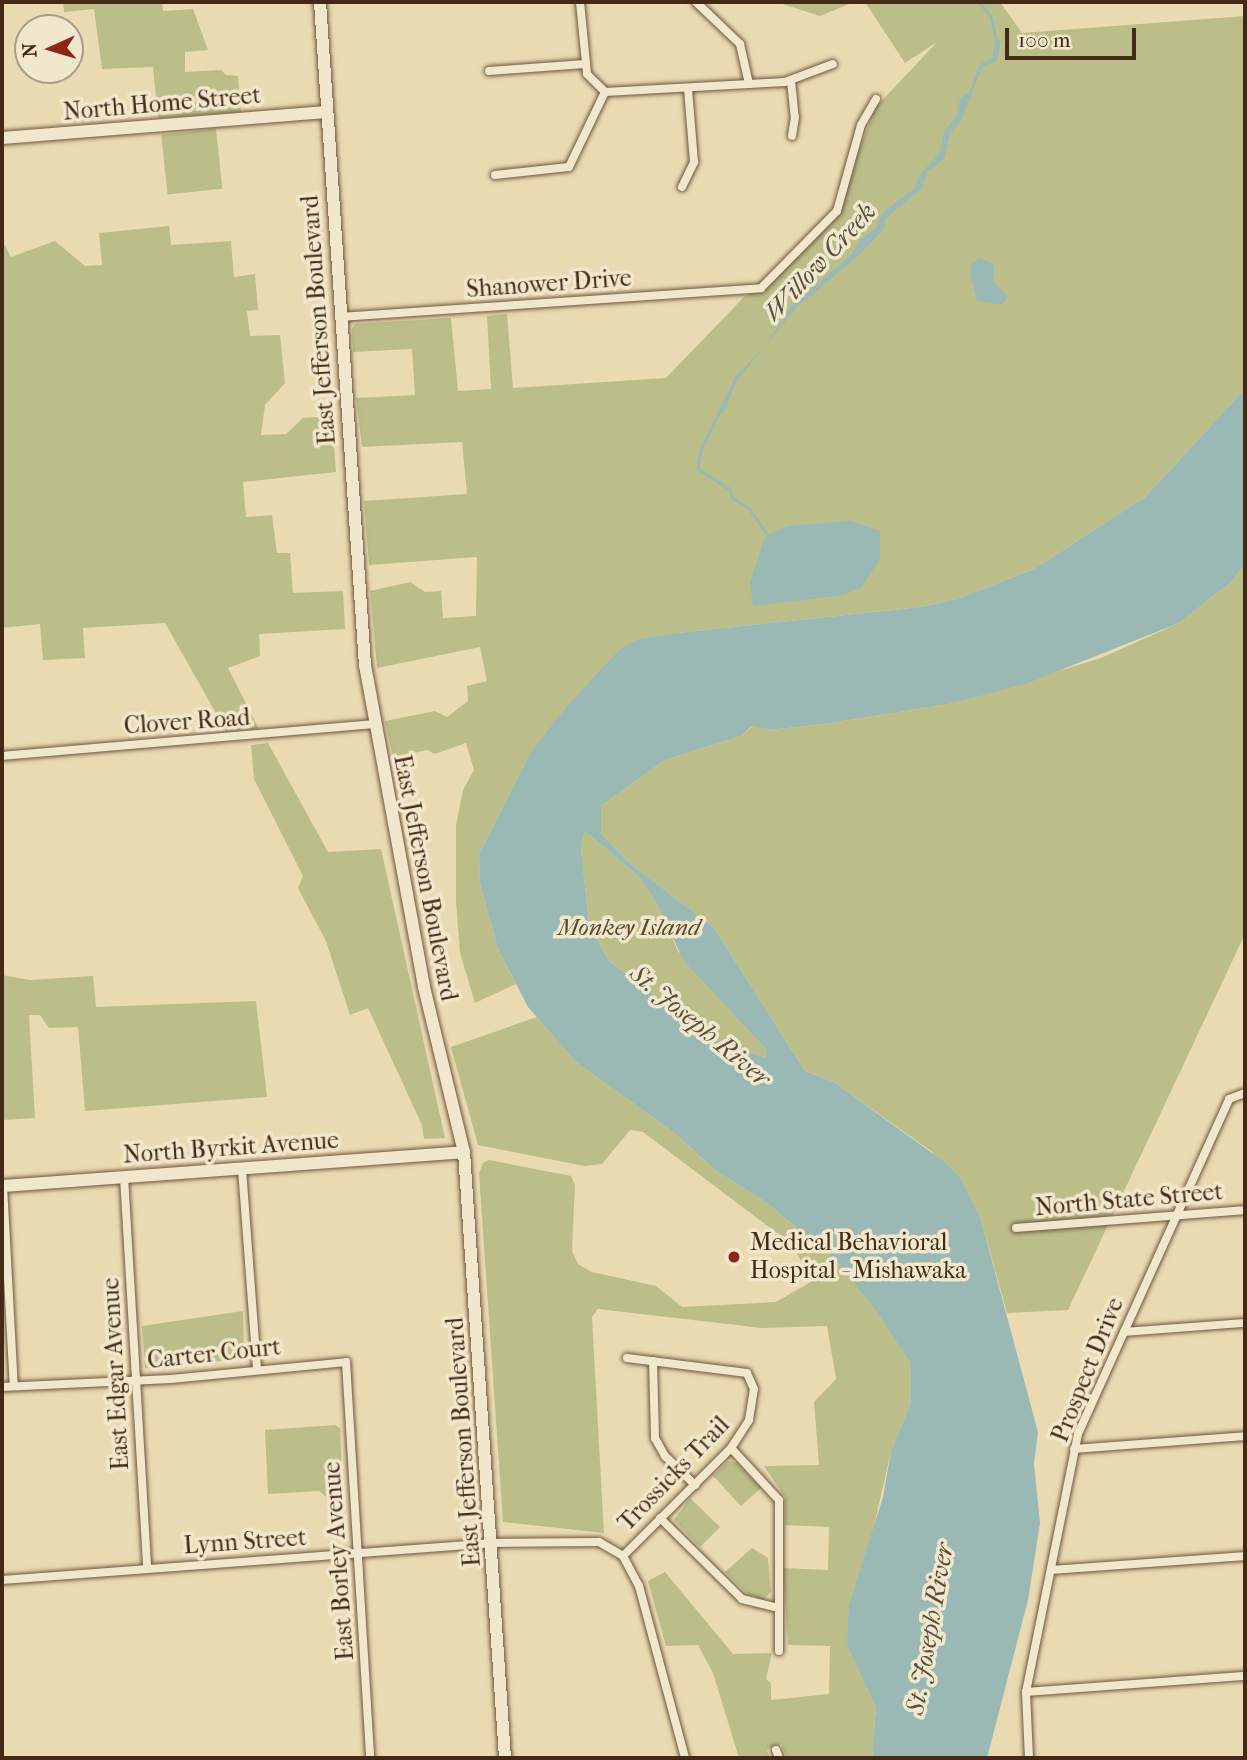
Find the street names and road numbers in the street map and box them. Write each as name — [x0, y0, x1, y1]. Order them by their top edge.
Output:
street label: North Home Street — [62, 81, 262, 127]
street label: East Jefferson Boulevard — [296, 194, 342, 446]
street label: Shanower Drive — [465, 264, 633, 304]
street label: Clover Road — [123, 703, 251, 741]
street label: East Jefferson Boulevard — [387, 753, 463, 1003]
street label: North Byrkit Avenue — [122, 1126, 340, 1170]
street label: North State Street — [1034, 1177, 1224, 1223]
street label: East Edgar Avenue — [97, 1277, 135, 1471]
street label: Prospect Drive — [1046, 1294, 1130, 1446]
street label: East Jefferson Boulevard — [441, 1316, 487, 1568]
street label: Carter Court — [146, 1333, 282, 1375]
street label: Trossicks Trail — [612, 1411, 736, 1537]
street label: East Borley Avenue — [318, 1461, 360, 1661]
street label: Lynn Street — [183, 1523, 307, 1561]

